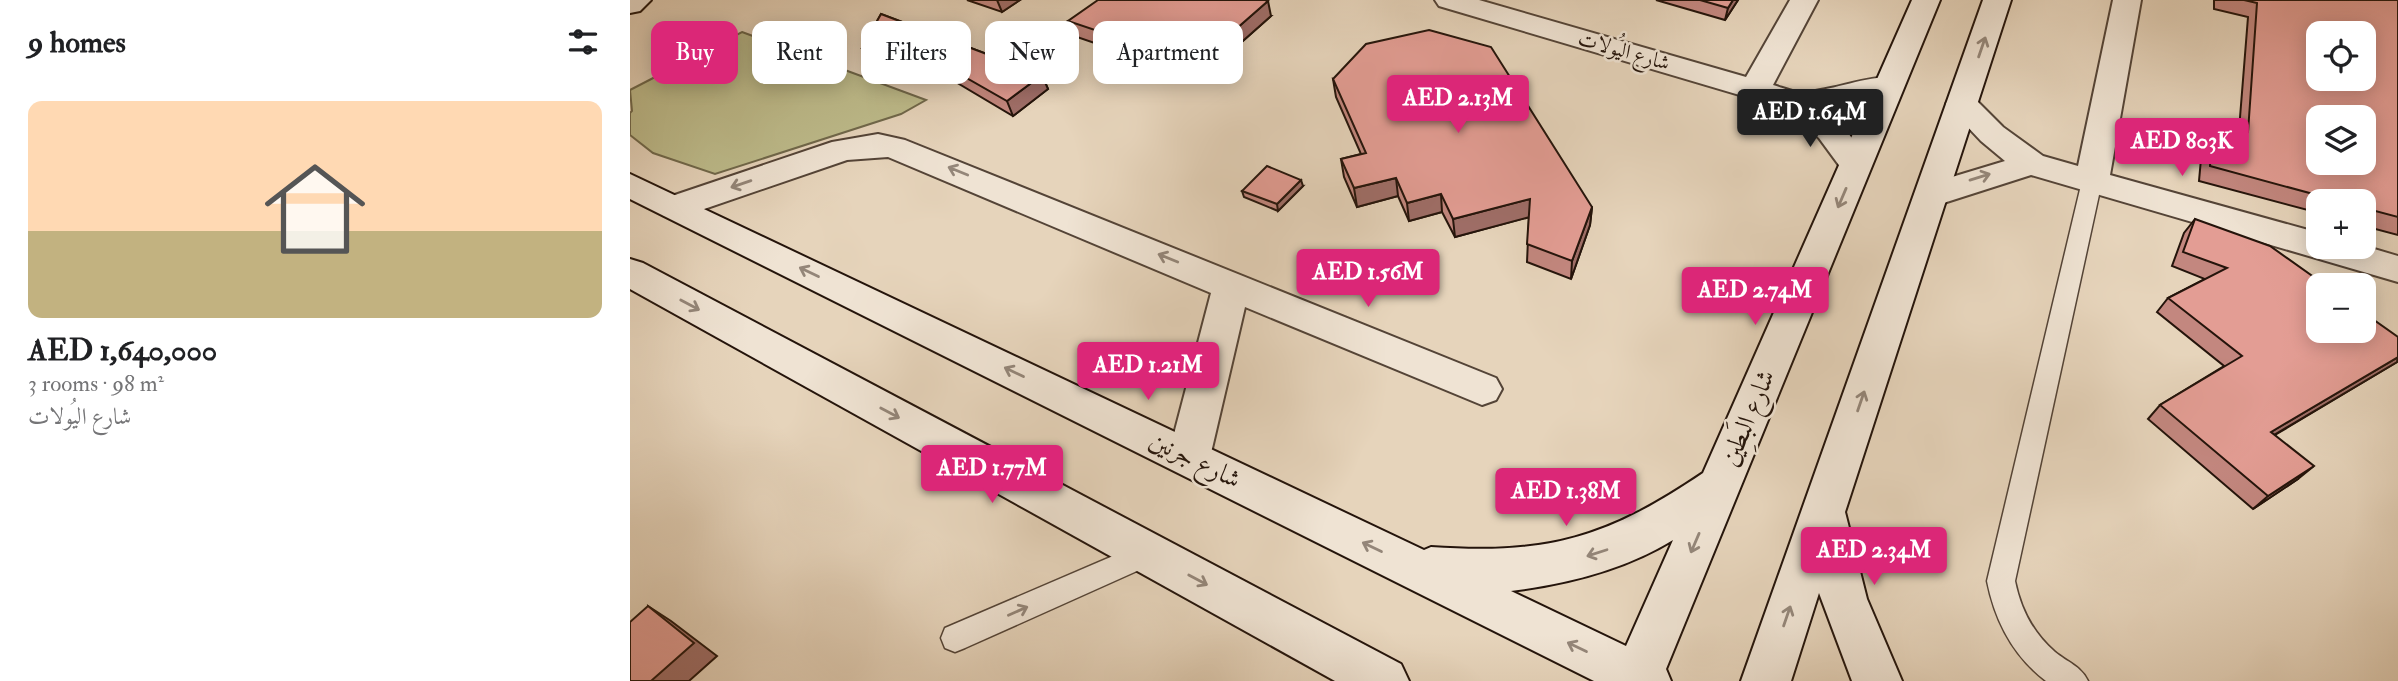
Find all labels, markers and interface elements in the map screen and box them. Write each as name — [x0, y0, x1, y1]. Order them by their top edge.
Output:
street label: شارع اليُولات — [1574, 20, 1674, 81]
chip: Buy — [651, 21, 738, 84]
chip: Rent — [752, 21, 847, 84]
chip: Filters — [861, 21, 971, 84]
chip: New — [985, 21, 1079, 84]
chip: Apartment — [1093, 21, 1243, 84]
map controls — [2306, 21, 2376, 343]
button: locate — [2306, 21, 2376, 91]
icon: filters — [564, 23, 602, 61]
text: 9 homes — [28, 24, 126, 61]
one-way arrow — [1976, 36, 1989, 58]
pin: AED 2.13M — [1378, 76, 1538, 135]
text: AED 2.13M — [1403, 83, 1513, 112]
pin: AED 1.64M — [1730, 90, 1890, 149]
text: AED 1.64M — [1753, 97, 1867, 126]
button: layers — [2306, 105, 2376, 175]
pin: AED 803K — [2110, 118, 2254, 178]
text: AED 803K — [2131, 126, 2233, 155]
icon: home — [252, 146, 378, 272]
one-way arrow — [948, 164, 969, 177]
one-way arrow — [1969, 170, 1991, 183]
one-way arrow — [731, 179, 753, 191]
one-way arrow — [1835, 187, 1848, 208]
button: + — [2306, 189, 2376, 259]
pin: AED 1.56M — [1288, 250, 1448, 309]
one-way arrow — [1158, 251, 1180, 264]
text: AED 1.56M — [1313, 257, 1423, 286]
one-way arrow — [799, 265, 820, 278]
pin: AED 2.74M — [1675, 268, 1835, 327]
button: − — [2306, 273, 2376, 343]
text: AED 2.74M — [1698, 275, 1812, 304]
one-way arrow — [679, 299, 700, 312]
text: AED 1,640,000 — [28, 332, 217, 369]
pin: AED 1.21M — [1068, 342, 1228, 402]
text: AED 1.21M — [1093, 350, 1203, 379]
one-way arrow — [1004, 364, 1025, 378]
street label: شارع البَطِين — [1711, 364, 1787, 473]
text: 3 rooms · 98 m² — [28, 369, 164, 398]
one-way arrow — [1855, 390, 1868, 412]
text: شارع اليُولات — [28, 402, 131, 431]
one-way arrow — [879, 407, 900, 420]
street label: شارع جرنين — [1142, 424, 1246, 500]
pin: AED 1.77M — [912, 446, 1072, 505]
text: AED 1.77M — [937, 453, 1047, 482]
pin: AED 1.38M — [1486, 468, 1646, 528]
text: AED 1.38M — [1511, 476, 1621, 505]
pin: AED 2.34M — [1794, 528, 1954, 587]
one-way arrow — [1688, 532, 1701, 553]
text: AED 2.34M — [1817, 535, 1931, 564]
one-way arrow — [1362, 539, 1383, 553]
one-way arrow — [1586, 548, 1608, 561]
one-way arrow — [1187, 574, 1208, 587]
one-way arrow — [1006, 604, 1028, 617]
one-way arrow — [1782, 606, 1795, 628]
one-way arrow — [1567, 639, 1588, 653]

